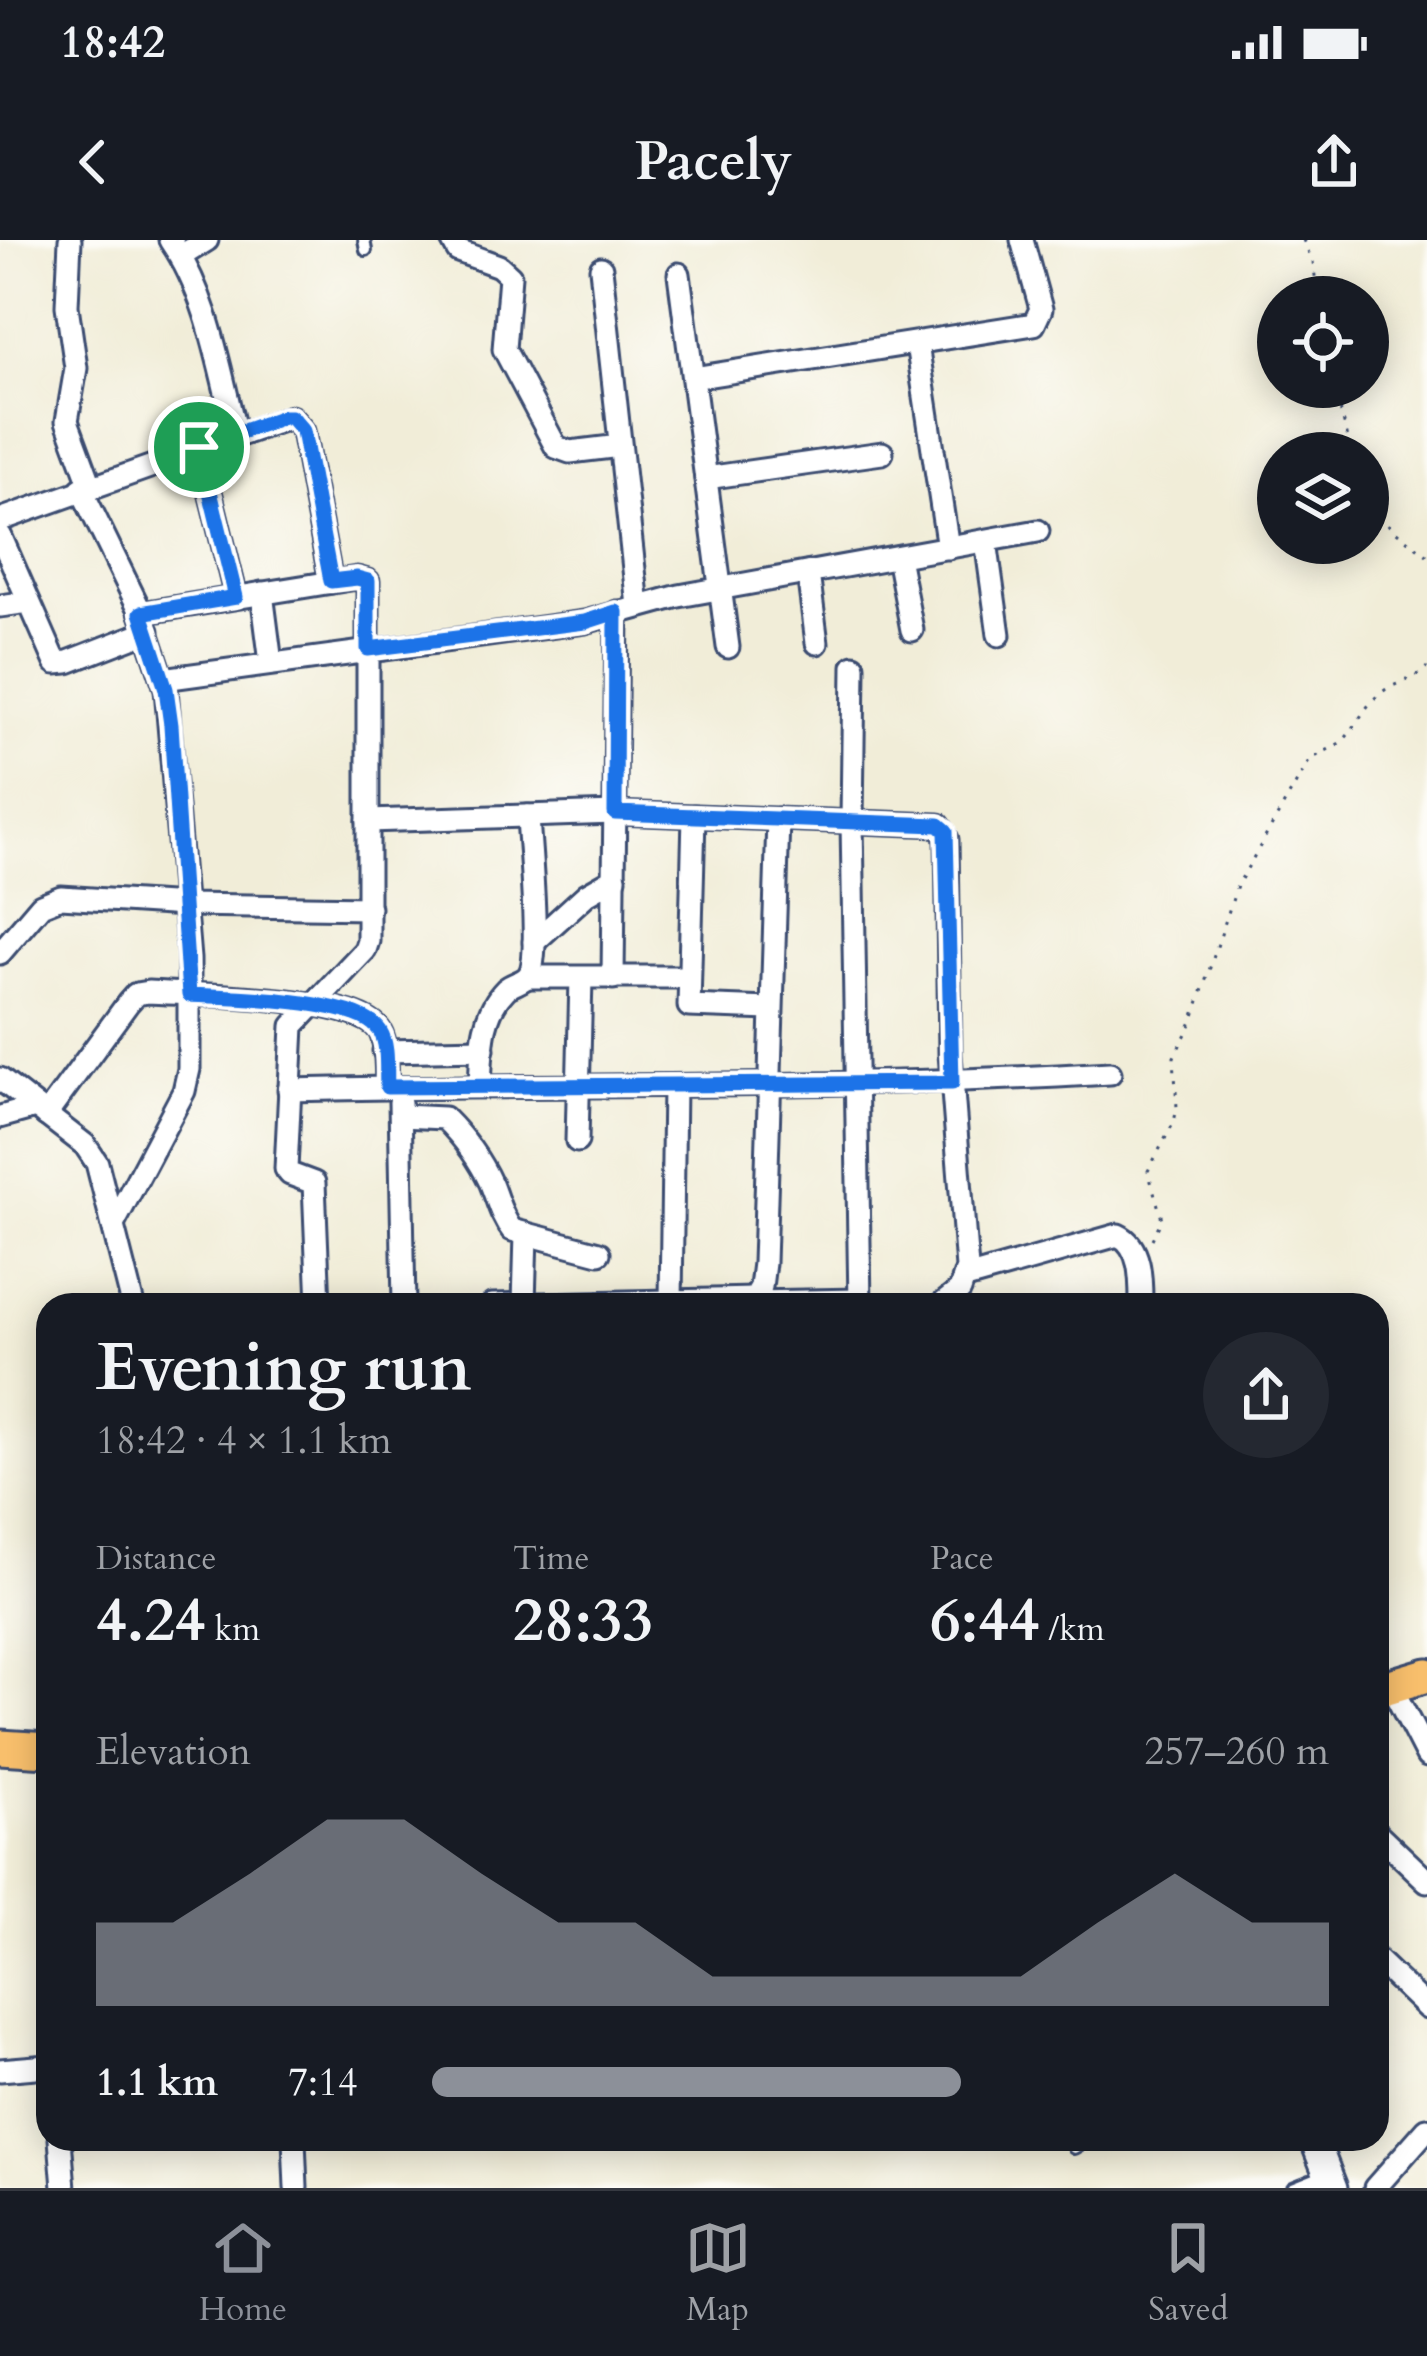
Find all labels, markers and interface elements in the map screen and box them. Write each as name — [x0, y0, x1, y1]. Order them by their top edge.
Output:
text: 18:42 — [60, 12, 165, 73]
text: Pacely — [635, 126, 792, 199]
icon: back — [60, 129, 126, 195]
icon: share — [1301, 129, 1367, 195]
map controls — [1257, 276, 1389, 564]
button: locate — [1257, 276, 1389, 408]
pin — [148, 396, 250, 498]
icon: arrive — [166, 414, 232, 480]
button: layers — [1257, 432, 1389, 564]
text: Evening run — [96, 1324, 471, 1413]
button: share — [1203, 1332, 1329, 1458]
text: 18:42 · 4 × 1.1 km — [96, 1414, 392, 1467]
text: Distance — [96, 1536, 217, 1581]
text: Time — [513, 1536, 589, 1581]
text: Pace — [930, 1536, 994, 1581]
text: 4.24 — [96, 1581, 206, 1662]
text: 28:33 — [513, 1581, 653, 1662]
text: 6:44 — [930, 1581, 1040, 1662]
text: km — [206, 1607, 260, 1652]
text: /km — [1040, 1607, 1105, 1652]
text: Elevation — [96, 1725, 251, 1778]
text: 257–260 m — [1144, 1725, 1329, 1778]
text: 1.1 km — [96, 2056, 218, 2109]
text: 7:14 — [288, 2056, 358, 2109]
tab: Home — [199, 2215, 287, 2332]
tab: Map — [685, 2215, 751, 2332]
tab: Saved — [1148, 2215, 1228, 2332]

